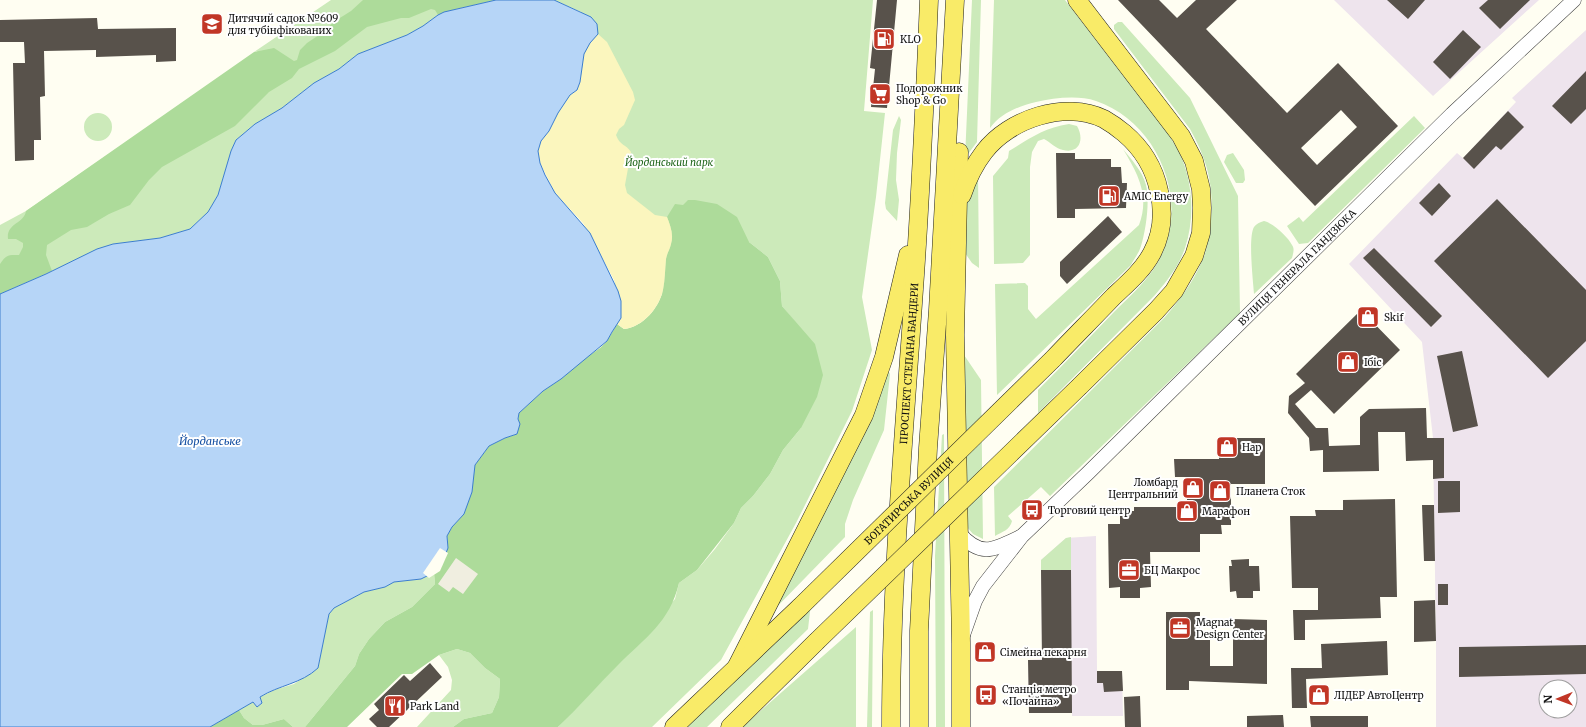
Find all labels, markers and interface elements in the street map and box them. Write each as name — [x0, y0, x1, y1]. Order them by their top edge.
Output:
school or university icon: Дитячий садок №609 для тубінфікованих — [199, 11, 225, 37]
place label: Дитячий садок №609 для тубінфікованих — [227, 12, 338, 37]
fuel station icon: KLO — [871, 26, 897, 52]
place label: KLO — [900, 33, 921, 46]
supermarket icon: Подорожник Shop & Go — [867, 81, 893, 107]
place label: Подорожник Shop & Go — [896, 82, 963, 107]
park label: Йорданський парк — [625, 155, 713, 169]
fuel station icon: AMIC Energy — [1096, 183, 1122, 209]
place label: AMIC Energy — [1123, 190, 1188, 203]
street label: ВУЛИЦЯ ГЕНЕРАЛА ГАНДЗЮКА — [1235, 205, 1359, 328]
street label: ПРОСПЕКТ СТЕПАНА БАНДЕРИ — [896, 282, 921, 445]
shop icon: Skif — [1355, 304, 1381, 330]
place label: Skif — [1384, 311, 1404, 324]
shop icon: Ібіс — [1335, 349, 1361, 375]
place label: Ібіс — [1364, 356, 1382, 369]
water label: Йорданське — [179, 434, 241, 448]
shop icon: Hap — [1214, 434, 1240, 460]
place label: Hap — [1242, 441, 1261, 454]
street label: БОГАТИРСЬКА ВУЛИЦЯ — [861, 454, 956, 547]
shop icon: Ломбард Центральний — [1180, 475, 1206, 501]
place label: Ломбард Центральний — [1108, 476, 1178, 501]
shop icon: Планета Сток — [1207, 478, 1233, 504]
place label: Планета Сток — [1236, 485, 1306, 498]
bus stop icon: Торговий центр — [1019, 497, 1045, 523]
shop icon: Марафон — [1174, 498, 1200, 524]
place label: Торговий центр — [1048, 504, 1130, 517]
place label: Марафон — [1202, 505, 1250, 518]
office icon: БЦ Макрос — [1116, 557, 1142, 583]
place label: БЦ Макрос — [1144, 564, 1200, 577]
office icon: Magnat Design Center — [1167, 615, 1193, 641]
place label: Magnat Design Center — [1196, 616, 1264, 641]
shop icon: Сімейна пекарня — [972, 639, 998, 665]
place label: Сімейна пекарня — [1000, 646, 1087, 659]
north arrow — [1538, 679, 1578, 719]
bus stop icon: Станція метро «Почайна» — [973, 682, 999, 708]
shop icon: ЛІДЕР АвтоЦентр — [1306, 682, 1332, 708]
place label: Станція метро «Почайна» — [1002, 683, 1077, 708]
place label: ЛІДЕР АвтоЦентр — [1334, 689, 1424, 702]
restaurant icon: Park Land — [382, 693, 408, 719]
text: N — [1541, 694, 1555, 704]
place label: Park Land — [410, 700, 459, 713]

